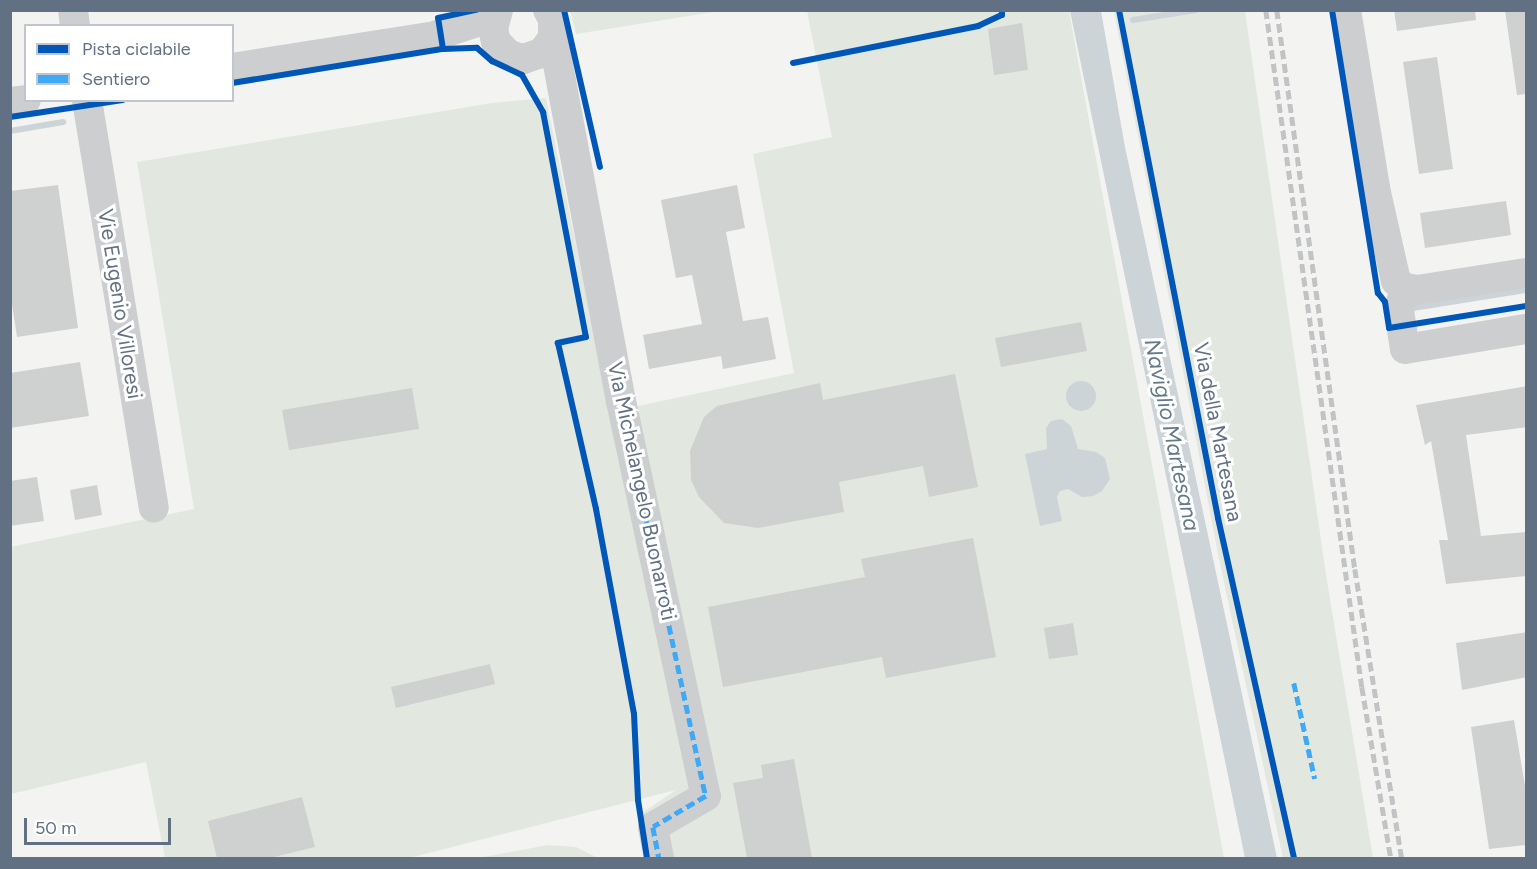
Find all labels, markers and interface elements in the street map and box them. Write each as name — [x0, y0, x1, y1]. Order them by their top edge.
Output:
legend — [24, 24, 234, 102]
text: Pista ciclabile — [82, 38, 191, 60]
text: Sentiero — [82, 68, 150, 90]
street label: Vie Eugenio Villoresi — [93, 207, 147, 401]
water label: Naviglio Martesana — [1139, 337, 1205, 533]
street label: Via della Martesana — [1188, 340, 1248, 524]
street label: Via Michelangelo Buonarroti — [602, 359, 682, 623]
scale bar — [27, 806, 174, 844]
text: 50 m — [35, 817, 77, 839]

